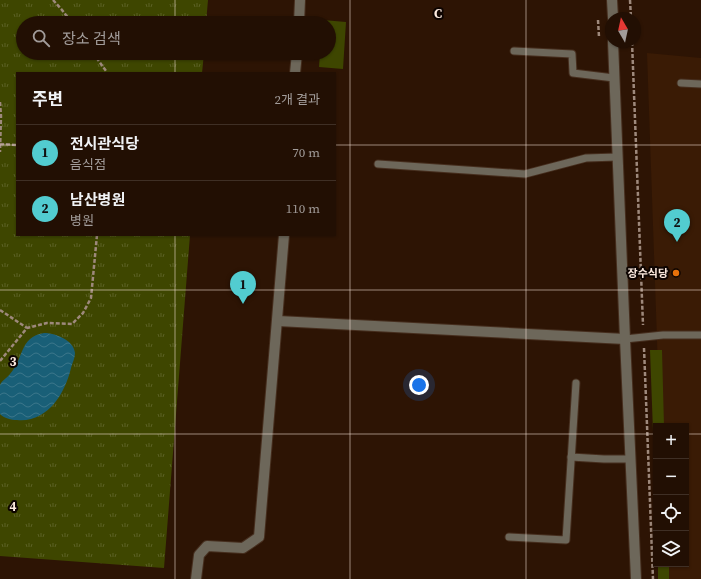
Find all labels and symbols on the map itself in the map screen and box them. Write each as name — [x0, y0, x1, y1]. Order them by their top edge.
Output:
text: C — [434, 5, 442, 22]
north arrow — [605, 12, 641, 48]
pin: 2 — [664, 209, 690, 242]
place label: 장수식당 — [628, 266, 668, 281]
marker: 장수식당 — [671, 268, 681, 278]
pin: 1 — [230, 271, 256, 304]
text: 3 — [9, 353, 17, 370]
your location — [409, 375, 429, 395]
text: 4 — [9, 498, 17, 515]

